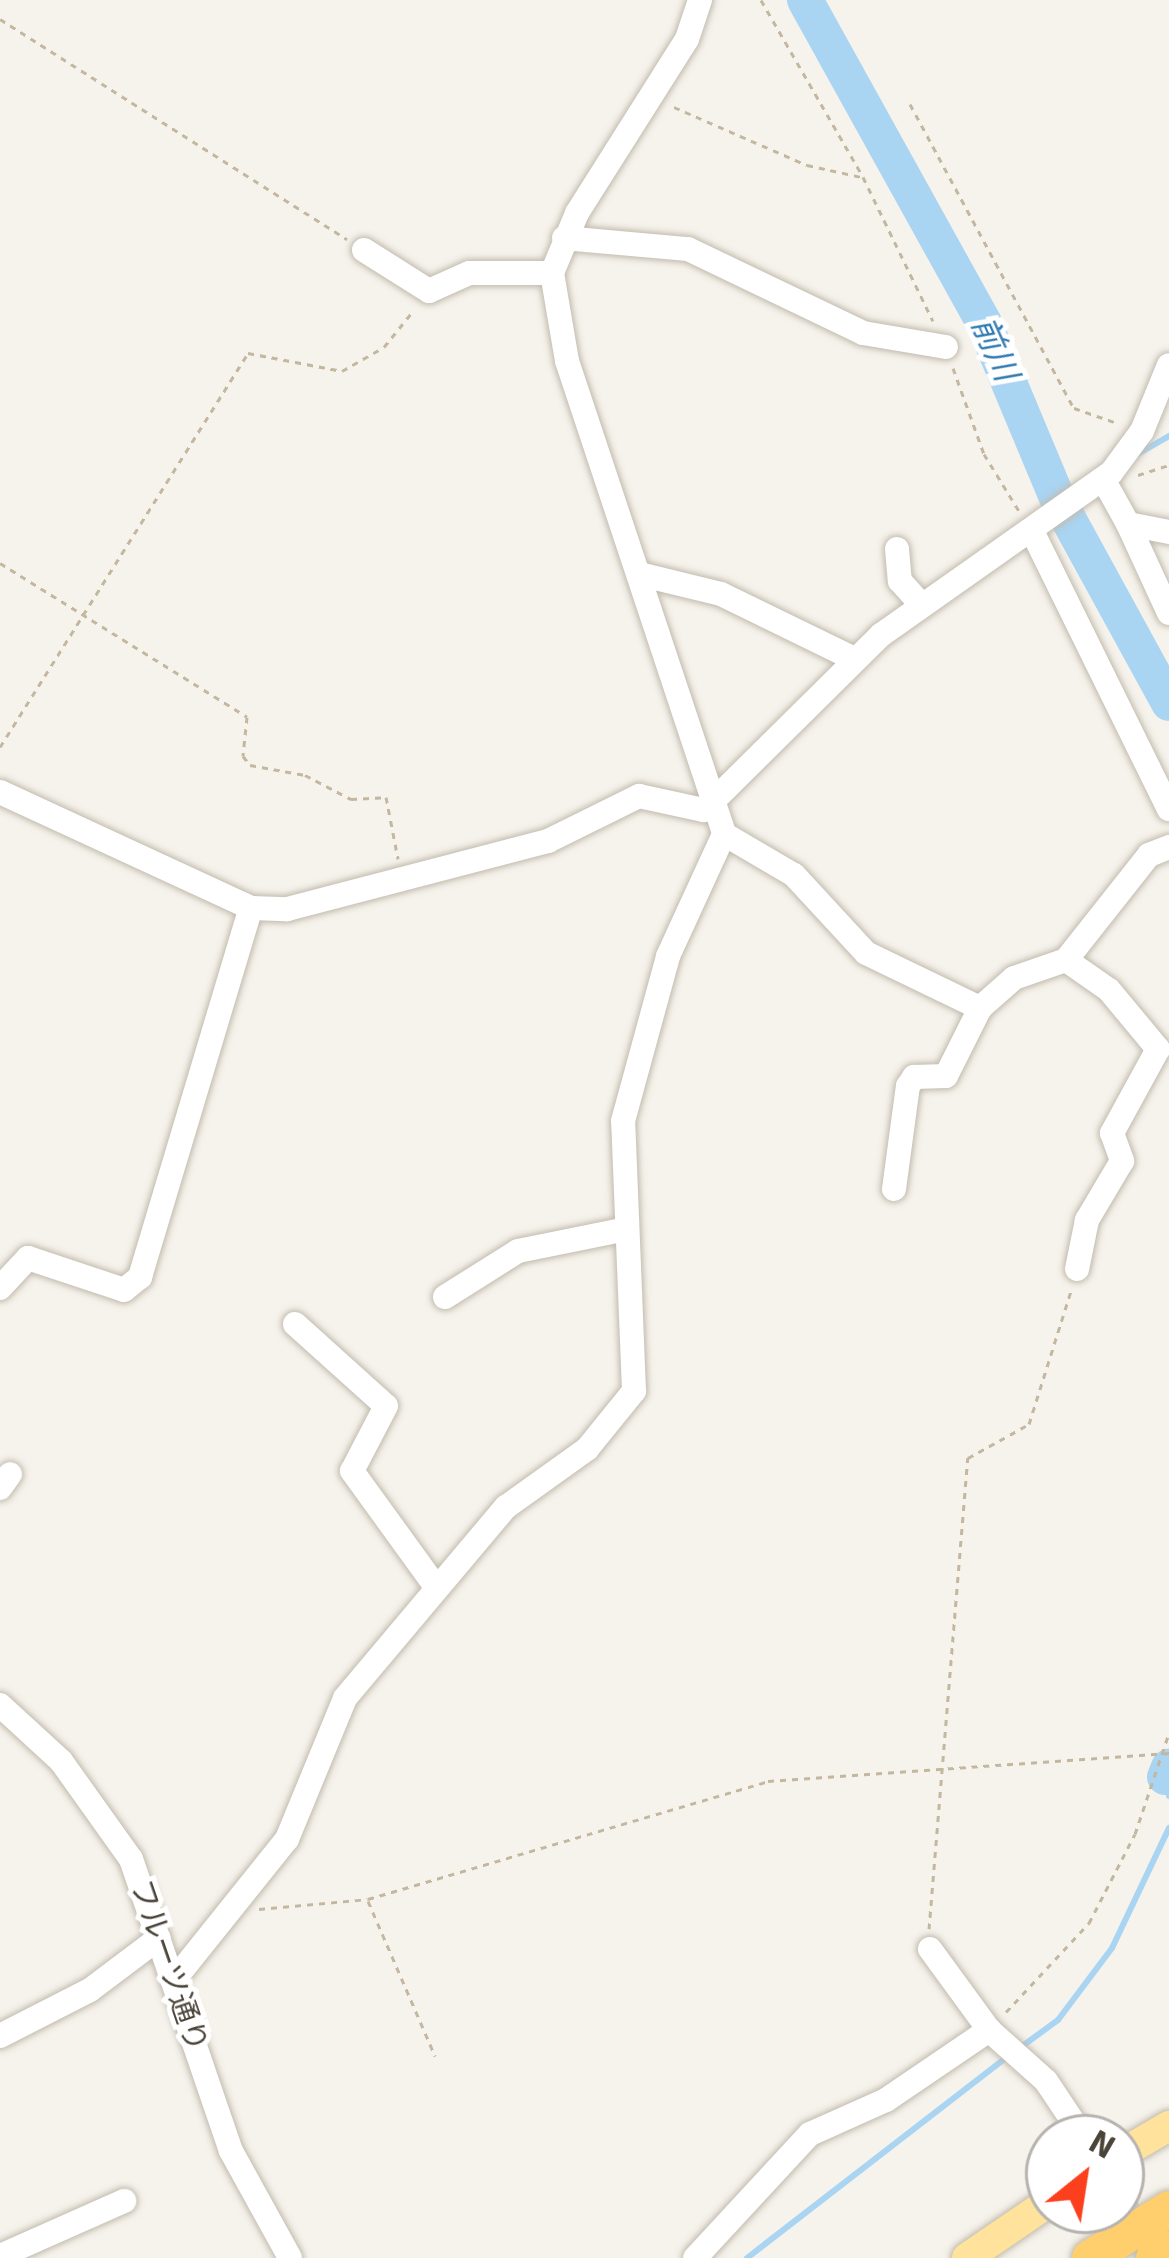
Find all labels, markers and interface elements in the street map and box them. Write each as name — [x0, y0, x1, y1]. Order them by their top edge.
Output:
water label: 前川 — [962, 311, 1026, 387]
street label: フルーツ通り — [122, 1875, 214, 2057]
north arrow — [1025, 2114, 1145, 2234]
text: N — [1082, 2121, 1122, 2168]

